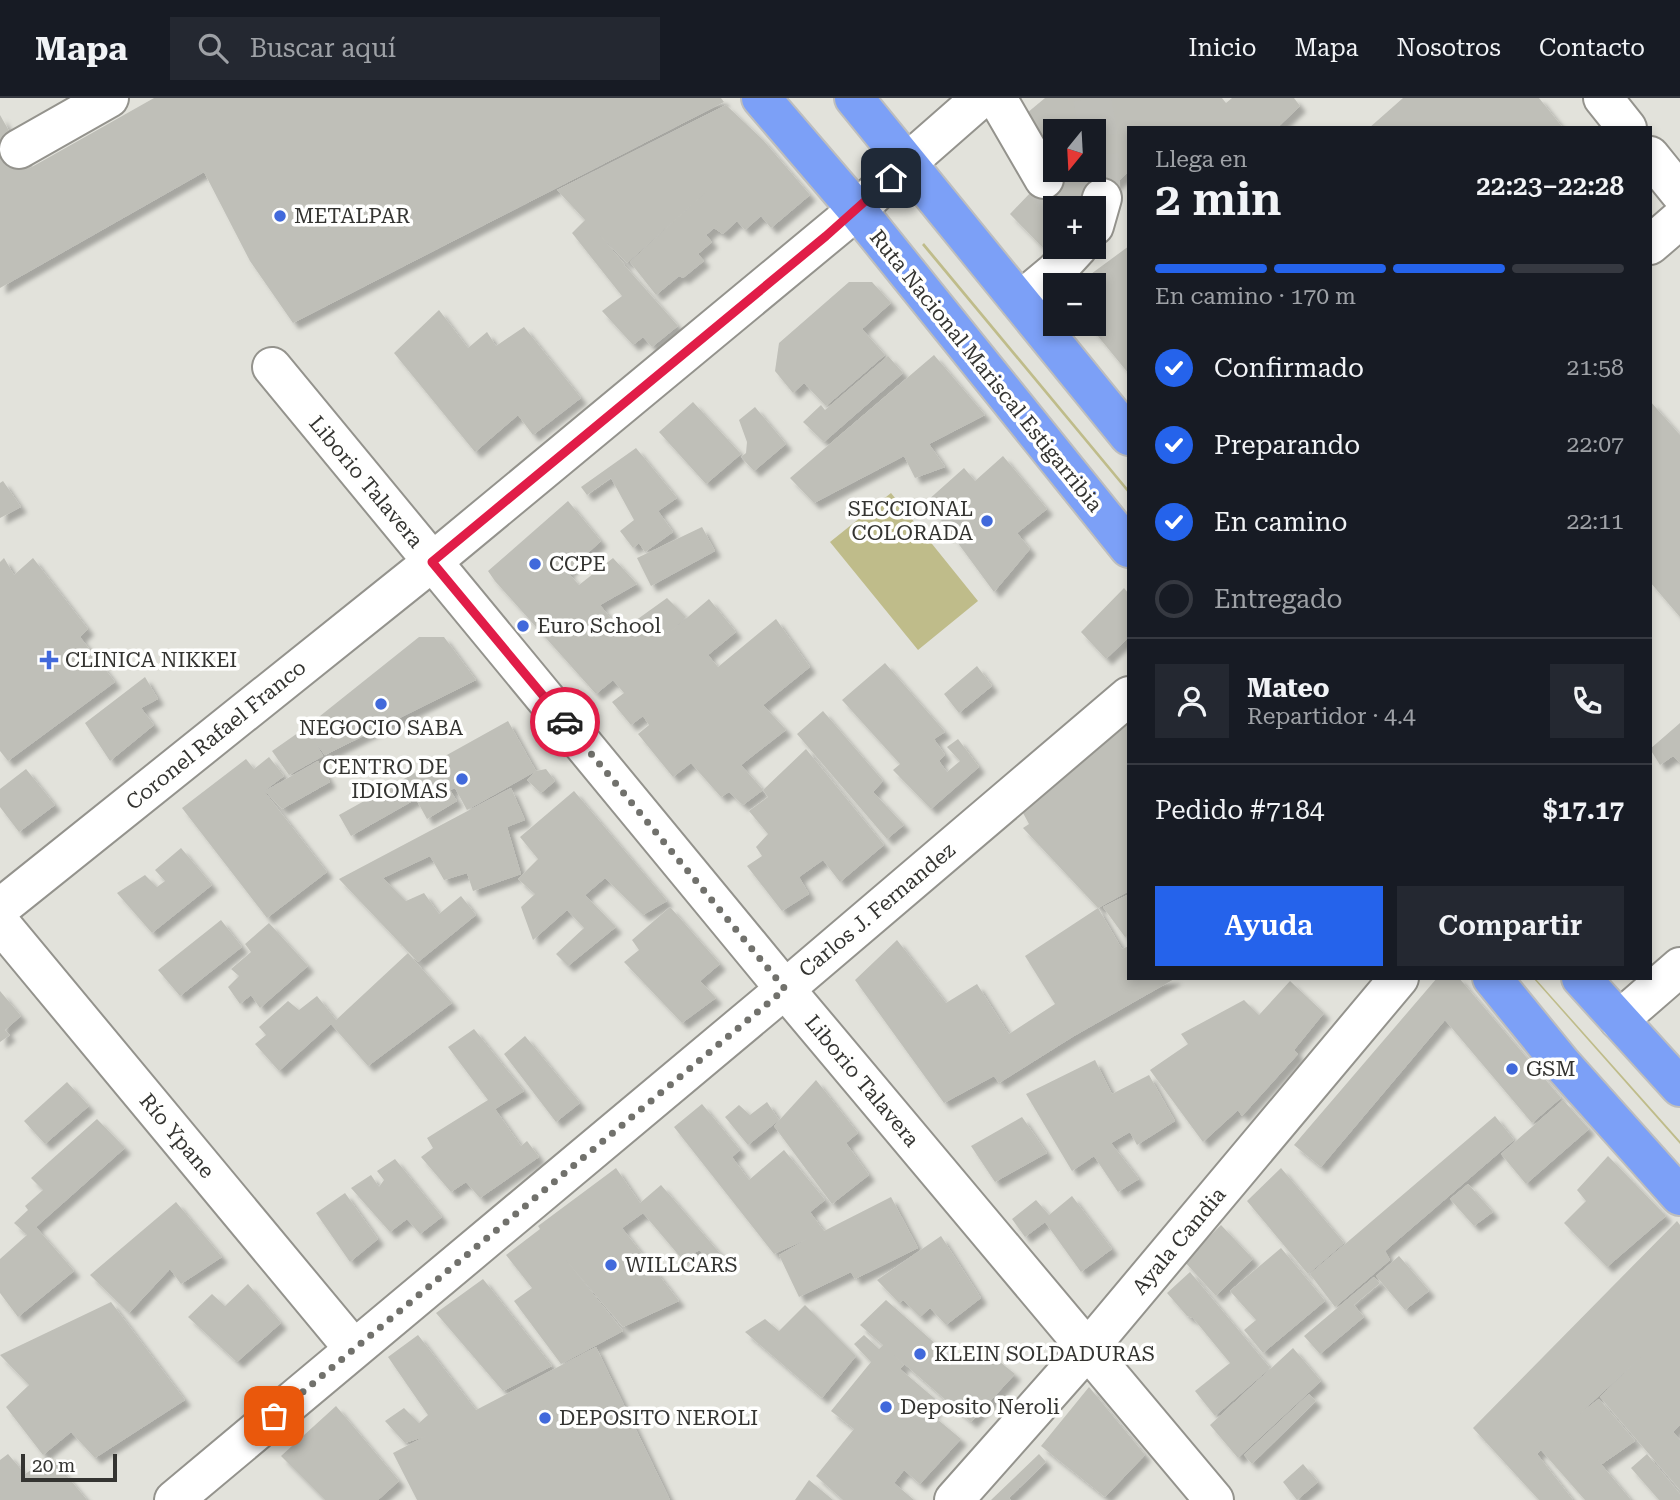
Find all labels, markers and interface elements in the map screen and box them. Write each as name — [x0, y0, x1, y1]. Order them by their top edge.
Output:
search box — [170, 17, 660, 80]
text: Mapa — [35, 29, 128, 68]
icon: search — [194, 29, 232, 67]
text: Buscar aquí — [250, 33, 396, 63]
text: Inicio — [1188, 34, 1256, 62]
text: Mapa — [1294, 34, 1359, 62]
text: Nosotros — [1397, 34, 1501, 62]
text: Contacto — [1539, 34, 1645, 62]
north arrow — [1043, 119, 1106, 182]
map controls — [1043, 119, 1106, 336]
text: Llega en — [1155, 146, 1247, 173]
pin — [861, 148, 921, 208]
icon: home — [872, 159, 910, 197]
text: 22:23–22:28 — [1476, 171, 1624, 201]
text: 2 min — [1155, 172, 1282, 226]
button: + — [1043, 196, 1106, 259]
place label: METALPAR — [294, 204, 411, 228]
marker: METALPAR — [272, 208, 288, 224]
street label: Ruta Nacional Mariscal Estigarribia — [865, 225, 1108, 517]
button: − — [1043, 273, 1106, 336]
text: En camino · 170 m — [1155, 283, 1356, 310]
icon: check — [1155, 349, 1193, 387]
text: Confirmado — [1214, 353, 1364, 383]
text: 21:58 — [1567, 354, 1624, 381]
street label: Liborio Talavera — [304, 411, 428, 553]
icon: check — [1155, 426, 1193, 464]
text: Preparando — [1214, 430, 1360, 460]
text: 22:07 — [1567, 431, 1624, 458]
place label: SECCIONAL COLORADA — [848, 497, 973, 545]
icon: check — [1155, 503, 1193, 541]
text: En camino — [1214, 507, 1347, 537]
text: 22:11 — [1567, 508, 1624, 535]
marker: SECCIONAL COLORADA — [979, 513, 995, 529]
place label: CCPE — [549, 552, 606, 576]
marker: CCPE — [527, 556, 543, 572]
text: Entregado — [1214, 584, 1343, 614]
place label: Euro School — [537, 614, 662, 638]
marker: Euro School — [515, 618, 531, 634]
place label: CLINICA NIKKEI — [65, 648, 237, 672]
marker: CLINICA NIKKEI — [39, 650, 59, 670]
street label: Coronel Rafael Franco — [121, 655, 311, 815]
button: person — [1155, 664, 1229, 738]
button: phone — [1550, 664, 1624, 738]
text: Mateo — [1247, 673, 1330, 703]
courier — [530, 687, 600, 757]
marker: NEGOCIO SABA — [373, 696, 389, 712]
icon: car — [546, 703, 584, 741]
text: Repartidor · 4.4 — [1247, 703, 1416, 730]
place label: NEGOCIO SABA — [299, 716, 463, 740]
place label: CENTRO DE IDIOMAS — [322, 755, 448, 803]
marker: CENTRO DE IDIOMAS — [454, 771, 470, 787]
text: Pedido #7184 — [1155, 795, 1324, 825]
text: $17.17 — [1543, 795, 1624, 825]
street label: Carlos J. Fernandez — [794, 838, 960, 982]
button: Ayuda — [1155, 886, 1383, 966]
button: Compartir — [1397, 886, 1624, 966]
street label: Liborio Talavera — [800, 1010, 924, 1152]
place label: GSM — [1526, 1057, 1575, 1081]
marker: GSM — [1504, 1061, 1520, 1077]
street label: Río Ypane — [135, 1089, 219, 1183]
street label: Ayala Candia — [1127, 1182, 1231, 1299]
place label: WILLCARS — [625, 1253, 738, 1277]
marker: WILLCARS — [603, 1257, 619, 1273]
place label: KLEIN SOLDADURAS — [934, 1342, 1155, 1366]
marker: KLEIN SOLDADURAS — [912, 1346, 928, 1362]
pin — [244, 1386, 304, 1446]
place label: Deposito Neroli — [900, 1395, 1060, 1419]
icon: bag — [255, 1397, 293, 1435]
marker: Deposito Neroli — [878, 1399, 894, 1415]
place label: DEPOSITO NEROLI — [559, 1406, 758, 1430]
marker: DEPOSITO NEROLI — [537, 1410, 553, 1426]
scale bar — [21, 1451, 117, 1483]
text: 20 m — [32, 1454, 75, 1477]

